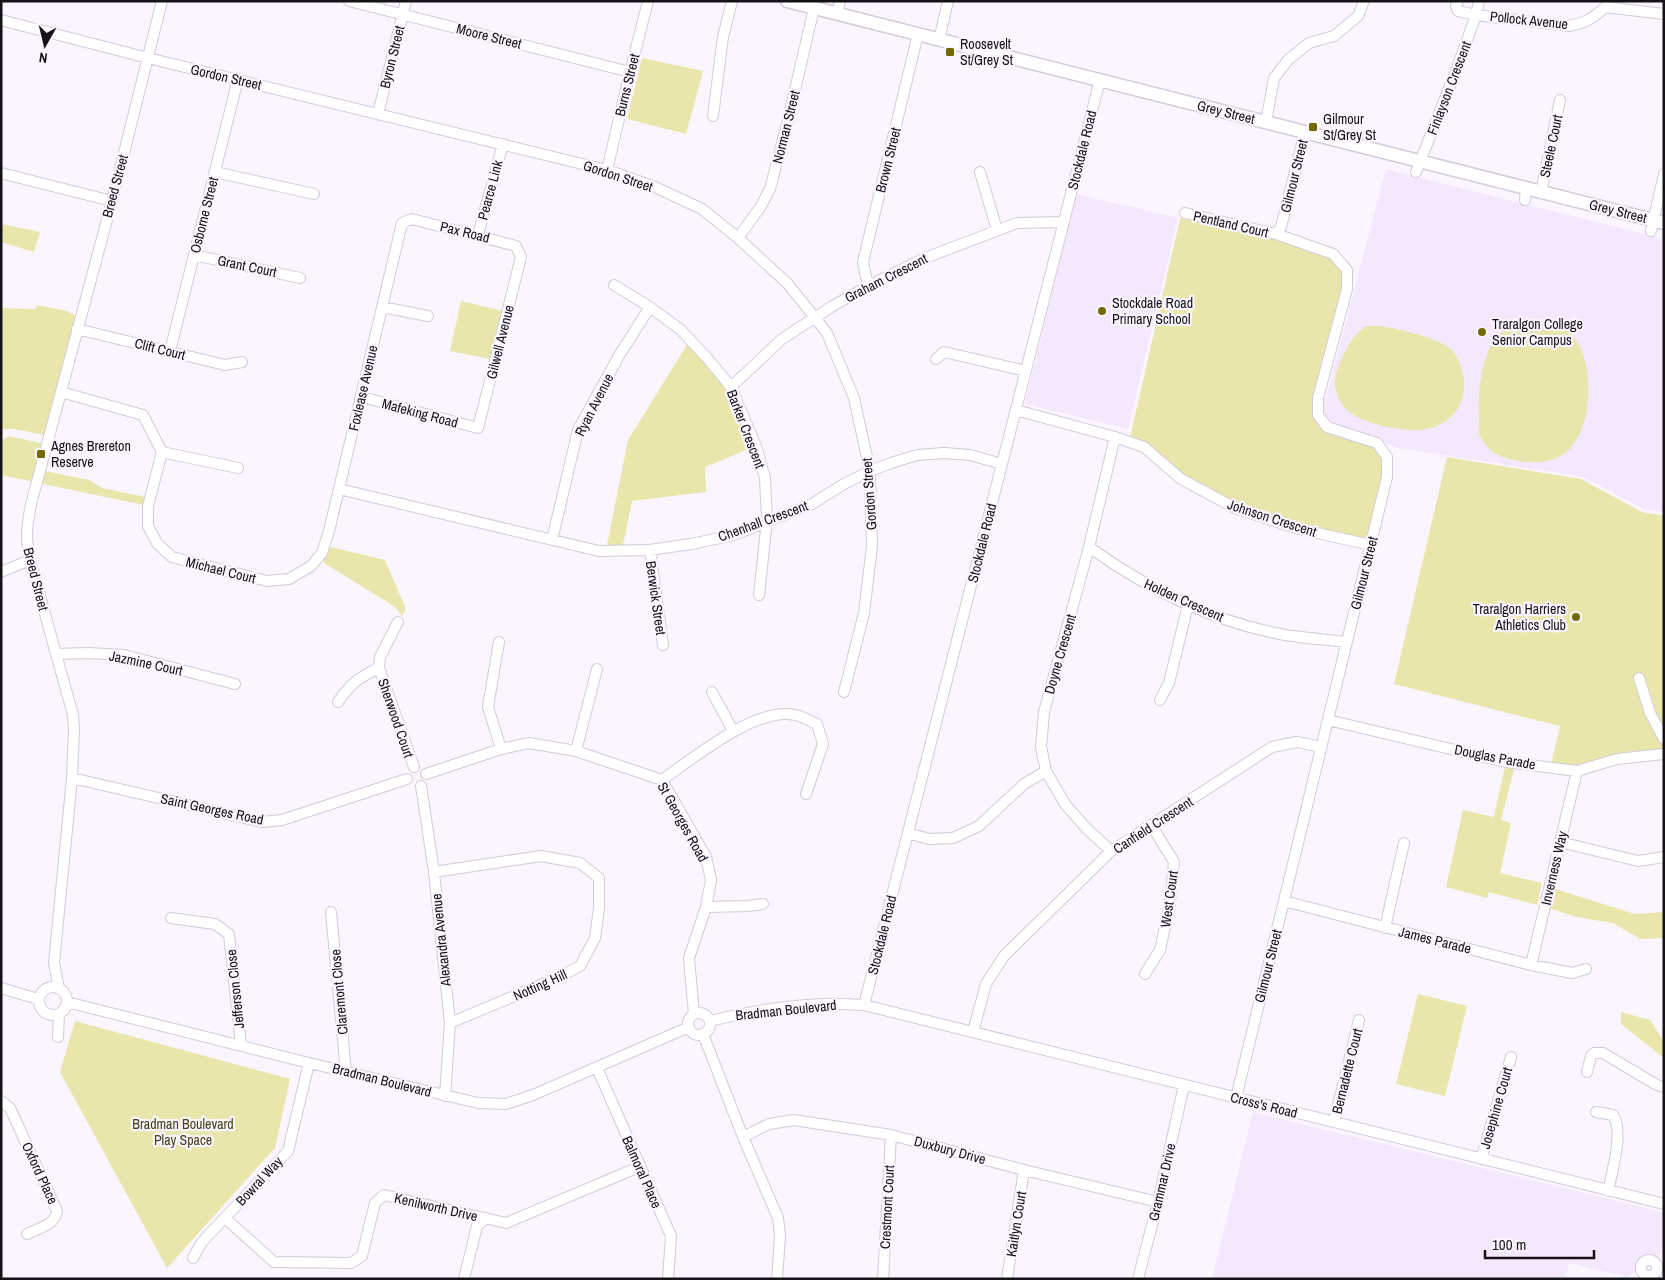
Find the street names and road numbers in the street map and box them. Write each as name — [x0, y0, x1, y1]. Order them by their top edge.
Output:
street label: Pollock Avenue — [1489, 7, 1569, 33]
street label: Moore Street — [455, 19, 523, 53]
street label: Byron Street — [376, 24, 408, 90]
street label: Finlayson Crescent — [1423, 39, 1475, 137]
street label: Burns Street — [611, 52, 643, 118]
street label: Gordon Street — [189, 60, 263, 94]
street label: Norman Street — [768, 89, 804, 165]
street label: Grey Street — [1195, 96, 1257, 128]
street label: Stockdale Road — [1063, 109, 1101, 191]
street label: Steele Court — [1536, 113, 1566, 179]
street label: Brown Street — [871, 126, 905, 194]
street label: Gilmour Street — [1276, 138, 1312, 214]
street label: Breed Street — [98, 153, 132, 219]
street label: Gordon Street — [581, 156, 655, 196]
street label: Pearce Link — [473, 158, 507, 222]
street label: Osborne Street — [186, 175, 222, 255]
street label: Grey Street — [1587, 195, 1649, 227]
street label: Pentland Court — [1192, 207, 1270, 241]
street label: Pax Road — [438, 217, 492, 247]
street label: Graham Crescent — [842, 249, 930, 307]
street label: Grant Court — [216, 251, 278, 281]
street label: Gilwell Avenue — [482, 303, 518, 381]
street label: Clift Court — [133, 334, 187, 364]
street label: Foxlease Avenue — [344, 343, 382, 433]
street label: Ryan Avenue — [571, 371, 617, 439]
street label: Barker Crescent — [723, 387, 769, 471]
street label: Mafeking Road — [380, 394, 460, 432]
street label: Gordon Street — [858, 457, 880, 531]
street label: Johnson Crescent — [1225, 495, 1319, 541]
street label: Chenhall Crescent — [716, 496, 810, 546]
street label: Stockdale Road — [963, 502, 1001, 584]
street label: Gilmour Street — [1346, 535, 1382, 611]
street label: Breed Street — [19, 546, 53, 612]
street label: Michael Court — [184, 553, 258, 587]
street label: Berwick Street — [642, 560, 670, 636]
street label: Holden Crescent — [1141, 574, 1227, 626]
street label: Doyne Crescent — [1040, 612, 1080, 696]
street label: Jazmine Court — [108, 646, 184, 680]
street label: Sherwood Court — [374, 676, 418, 760]
street label: Douglas Parade — [1453, 740, 1537, 774]
street label: St Georges Road — [654, 779, 712, 865]
street label: Saint Georges Road — [159, 789, 265, 829]
street label: Canfield Crescent — [1110, 792, 1196, 858]
street label: Inverness Way — [1537, 829, 1571, 907]
street label: West Court — [1156, 869, 1182, 929]
street label: Alexandra Avenue — [427, 893, 455, 988]
street label: Stockdale Road — [863, 894, 901, 976]
street label: James Parade — [1397, 922, 1473, 958]
street label: Gilmour Street — [1250, 928, 1286, 1004]
street label: Jefferson Close — [222, 948, 248, 1030]
street label: Claremont Close — [326, 949, 352, 1035]
street label: Notting Hill — [510, 965, 570, 1005]
street label: Bradman Boulevard — [735, 996, 837, 1024]
street label: Bernadette Court — [1328, 1026, 1366, 1116]
street label: Bradman Boulevard — [331, 1059, 433, 1101]
street label: Josephine Court — [1476, 1065, 1516, 1151]
street label: Cross's Road — [1229, 1088, 1299, 1122]
street label: Duxbury Drive — [912, 1132, 988, 1168]
street label: Balmoral Place — [618, 1133, 666, 1211]
street label: Oxford Place — [18, 1139, 62, 1207]
street label: Grammar Drive — [1144, 1141, 1180, 1223]
street label: Bowral Way — [232, 1152, 286, 1209]
street label: Crestmont Court — [876, 1164, 898, 1250]
street label: Kenilworth Drive — [393, 1189, 479, 1225]
street label: Kaitlyn Court — [1002, 1190, 1030, 1258]

